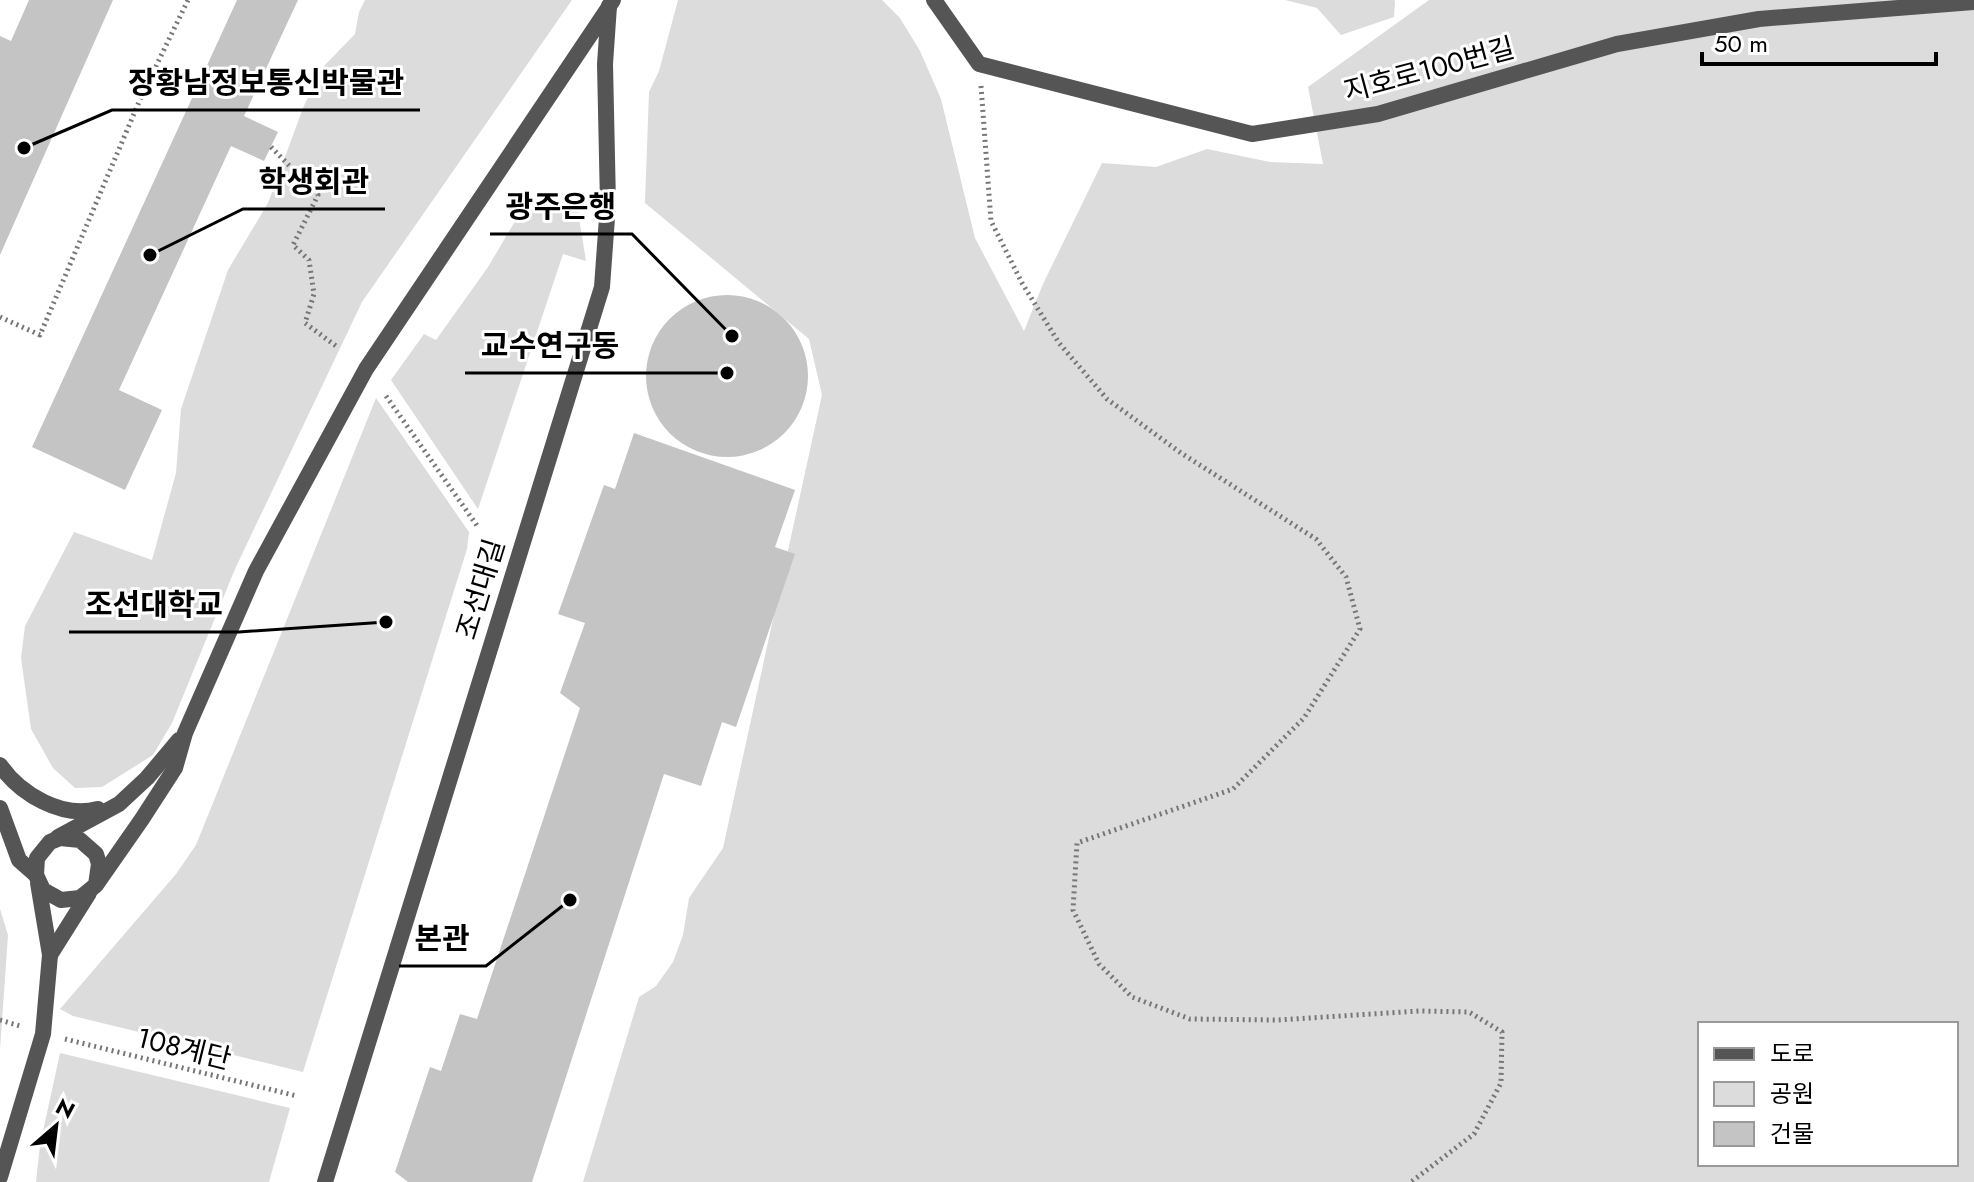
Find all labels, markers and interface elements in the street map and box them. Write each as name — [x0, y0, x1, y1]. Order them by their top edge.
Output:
scale bar — [1702, 16, 1936, 66]
text: 50 m — [1714, 26, 1768, 61]
street label: 지호로100번길 — [1339, 27, 1519, 112]
callout: 장황남정보통신박물관 — [112, 56, 420, 110]
text: 장황남정보통신박물관 — [128, 61, 404, 104]
callout: 학생회관 — [243, 155, 385, 209]
text: 학생회관 — [259, 160, 369, 203]
callout: 광주은행 — [490, 180, 632, 234]
text: 광주은행 — [506, 185, 616, 228]
callout: 교수연구동 — [465, 319, 635, 373]
text: 교수연구동 — [481, 324, 619, 367]
street label: 조선대길 — [446, 534, 515, 644]
callout: 조선대학교 — [69, 578, 239, 632]
text: 조선대학교 — [85, 583, 223, 626]
callout: 본관 — [399, 912, 486, 966]
text: 본관 — [414, 917, 470, 960]
street label: 108계단 — [132, 1017, 236, 1080]
legend — [1698, 1022, 1958, 1166]
text: 도로 — [1770, 1036, 1814, 1071]
text: 공원 — [1770, 1076, 1814, 1111]
north arrow — [16, 1086, 96, 1166]
text: N — [50, 1090, 81, 1127]
text: 건물 — [1770, 1116, 1814, 1151]

